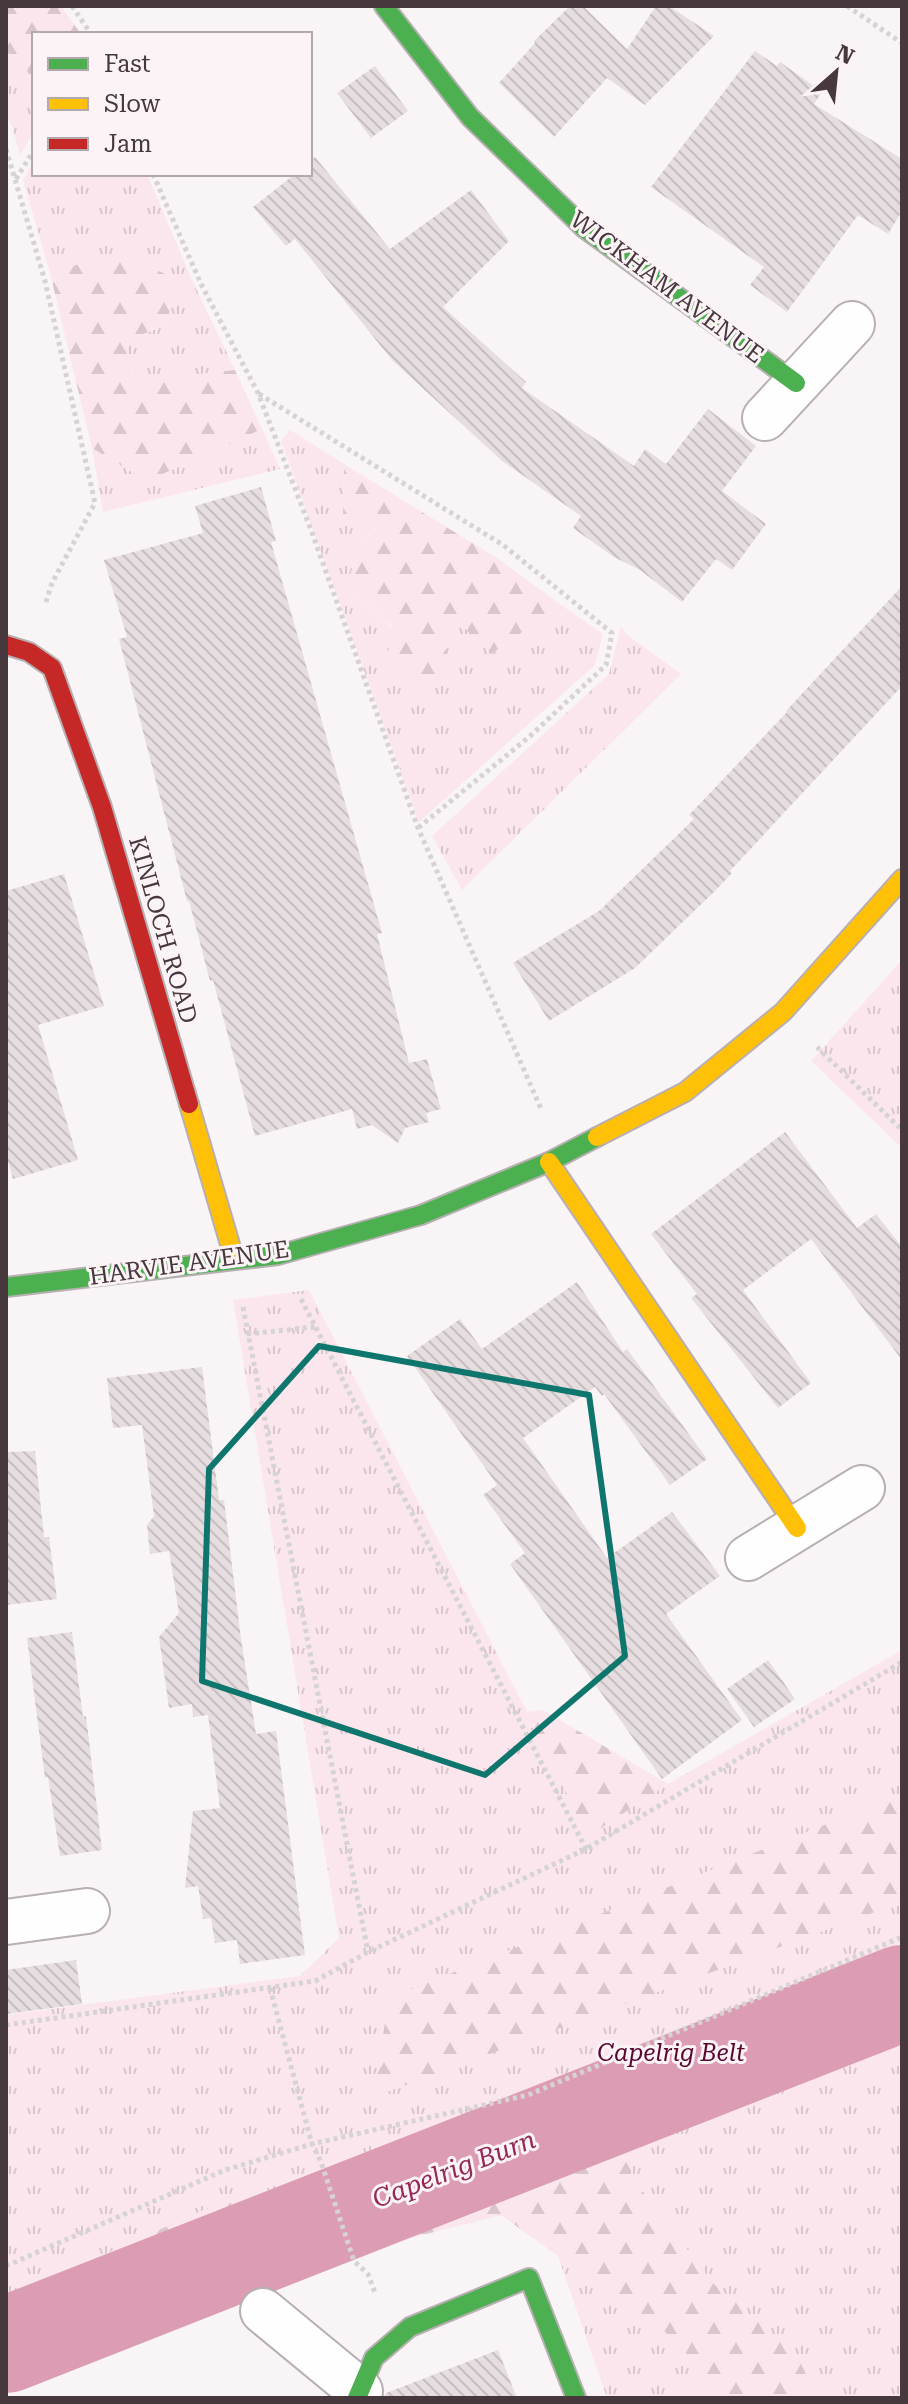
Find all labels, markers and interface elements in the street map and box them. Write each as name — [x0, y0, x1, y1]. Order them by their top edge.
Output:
legend — [32, 32, 312, 176]
north arrow — [796, 32, 876, 112]
text: N — [832, 40, 858, 70]
text: Fast — [104, 50, 151, 78]
text: Slow — [104, 90, 161, 118]
text: Jam — [104, 130, 152, 158]
street label: WICKHAM AVENUE — [565, 205, 769, 369]
street label: KINLOCH ROAD — [123, 833, 203, 1027]
street label: HARVIE AVENUE — [87, 1235, 291, 1291]
park label: Capelrig Belt — [597, 2039, 745, 2067]
water label: Capelrig Burn — [368, 2124, 540, 2214]

